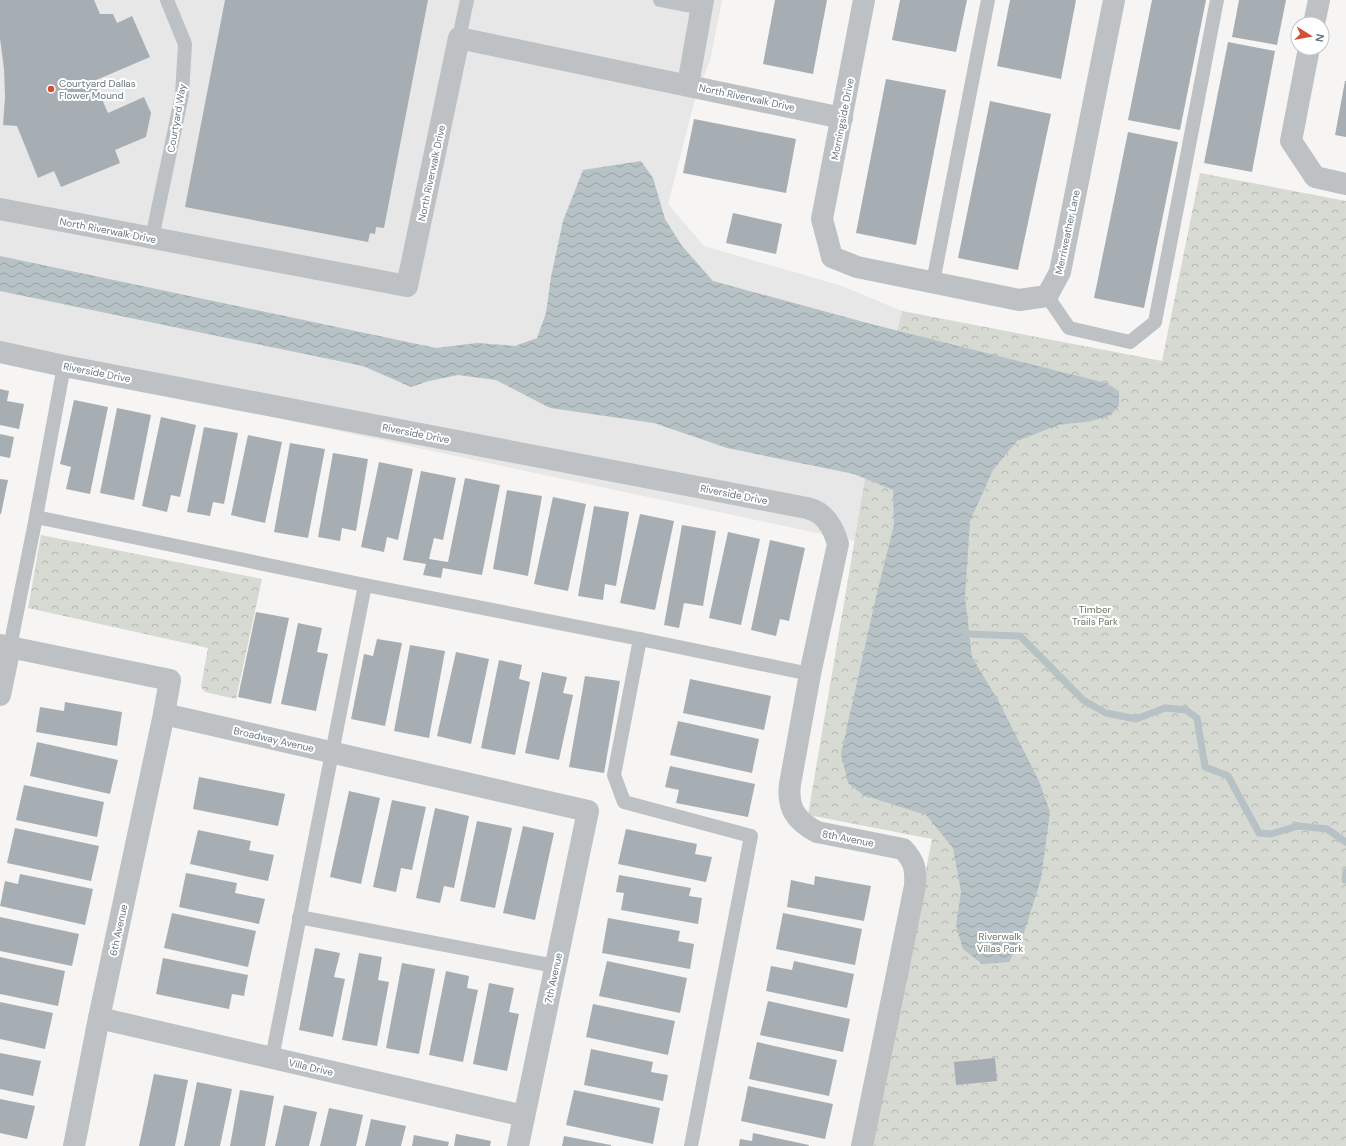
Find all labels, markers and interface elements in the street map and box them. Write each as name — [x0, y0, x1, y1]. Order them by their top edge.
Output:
north arrow — [1290, 16, 1330, 56]
text: N — [1312, 33, 1327, 43]
place label: Courtyard Dallas Flower Mound — [59, 77, 136, 102]
street label: Morningside Drive — [828, 77, 857, 161]
street label: North Riverwalk Drive — [698, 81, 797, 114]
street label: Courtyard Way — [164, 82, 189, 153]
marker: Courtyard Dallas Flower Mound — [46, 84, 56, 94]
street label: North Riverwalk Drive — [415, 123, 448, 222]
street label: Merriweather Lane — [1052, 188, 1083, 276]
street label: North Riverwalk Drive — [59, 215, 158, 246]
street label: Riverside Drive — [62, 360, 132, 385]
street label: Riverside Drive — [381, 421, 451, 446]
street label: Riverside Drive — [699, 482, 769, 507]
park label: Timber Trails Park — [1072, 603, 1118, 628]
street label: Broadway Avenue — [232, 724, 316, 755]
street label: 8th Avenue — [821, 827, 875, 850]
street label: 6th Avenue — [107, 903, 130, 957]
park label: Riverwalk Villas Park — [977, 930, 1023, 955]
street label: 7th Avenue — [542, 951, 565, 1005]
street label: Villa Drive — [287, 1056, 335, 1079]

